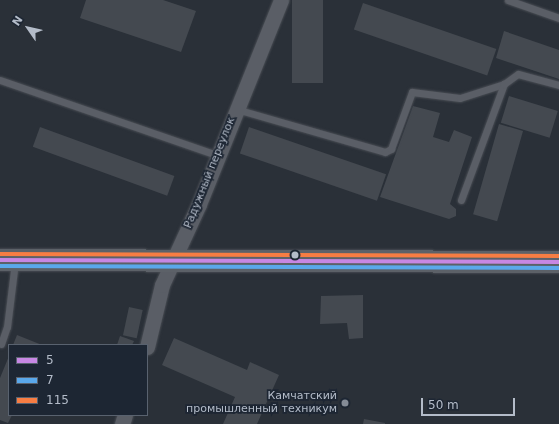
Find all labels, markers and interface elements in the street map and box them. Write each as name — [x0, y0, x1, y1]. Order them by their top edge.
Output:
north arrow — [8, 8, 48, 48]
text: N — [10, 14, 26, 28]
street label: Радужный переулок — [182, 116, 238, 230]
unlabelled marker — [290, 250, 300, 260]
legend — [8, 344, 148, 416]
text: 5 — [46, 353, 54, 367]
text: 7 — [46, 373, 54, 387]
place label: Камчатский промышленный техникум — [186, 390, 337, 416]
scale bar — [423, 390, 517, 416]
text: 115 — [46, 393, 69, 407]
marker: Камчатский промышленный техникум — [340, 398, 350, 408]
text: 50 m — [428, 398, 459, 412]

